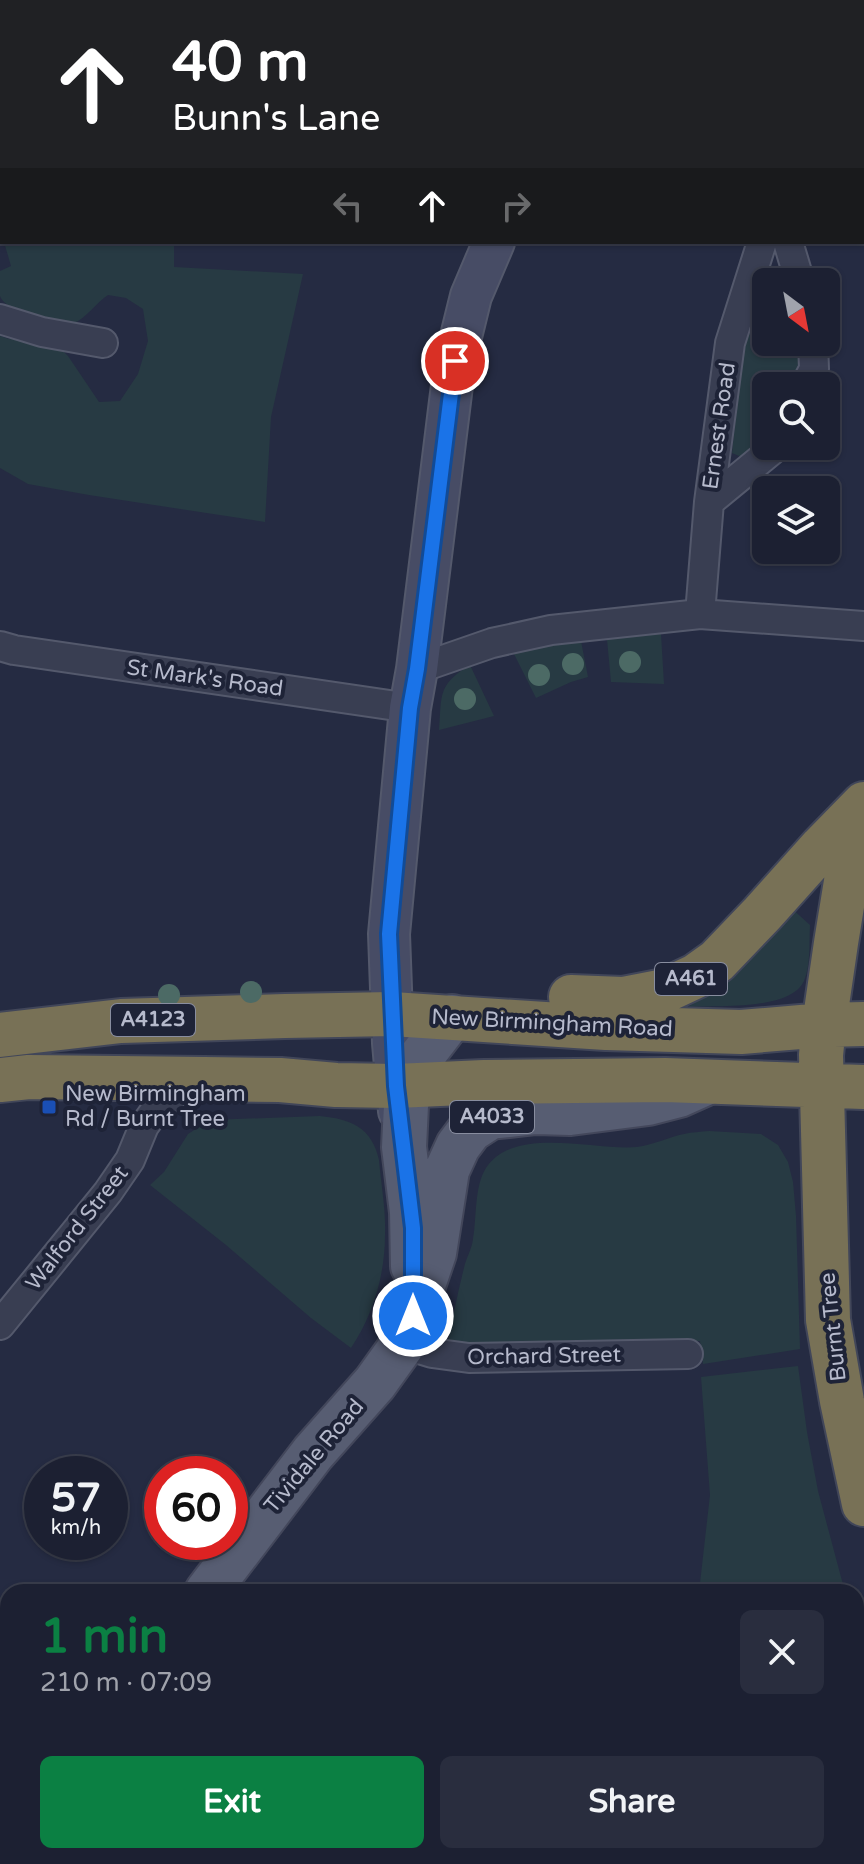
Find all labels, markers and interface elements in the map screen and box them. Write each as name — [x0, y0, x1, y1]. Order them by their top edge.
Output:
text: 40 m — [172, 29, 308, 96]
icon: ahead — [40, 32, 144, 136]
text: Bunn's Lane — [172, 97, 380, 140]
icon: left — [326, 184, 370, 228]
icon: ahead — [410, 184, 454, 228]
icon: right — [494, 184, 538, 228]
north arrow — [752, 268, 840, 356]
map controls — [752, 268, 840, 564]
pin — [421, 327, 489, 395]
icon: arrive — [433, 339, 477, 383]
street label: Ernest Road — [697, 361, 741, 491]
button: search — [752, 372, 840, 460]
button: layers — [752, 476, 840, 564]
street label: St Mark's Road — [125, 654, 285, 702]
road number: A461 — [655, 963, 727, 995]
road number: A4123 — [111, 1004, 195, 1036]
street label: New Birmingham Road — [431, 1004, 673, 1042]
place label: New Birmingham Rd / Burnt Tree — [65, 1081, 246, 1132]
marker: New Birmingham Rd / Burnt Tree — [40, 1098, 58, 1116]
road number: A4033 — [450, 1101, 534, 1133]
street label: Walford Street — [20, 1161, 134, 1295]
street label: Burnt Tree — [814, 1271, 852, 1383]
position arrow — [371, 1274, 455, 1358]
street label: Orchard Street — [467, 1342, 621, 1370]
street label: Tividale Road — [259, 1394, 369, 1518]
speed limit sign: 60 — [144, 1456, 248, 1560]
text: 57 — [51, 1474, 101, 1522]
text: km/h — [51, 1516, 101, 1540]
text: 1 min — [40, 1608, 168, 1666]
button: close — [740, 1610, 824, 1694]
text: 210 m · 07:09 — [40, 1667, 212, 1698]
button: Exit — [40, 1756, 424, 1848]
button: Share — [440, 1756, 824, 1848]

